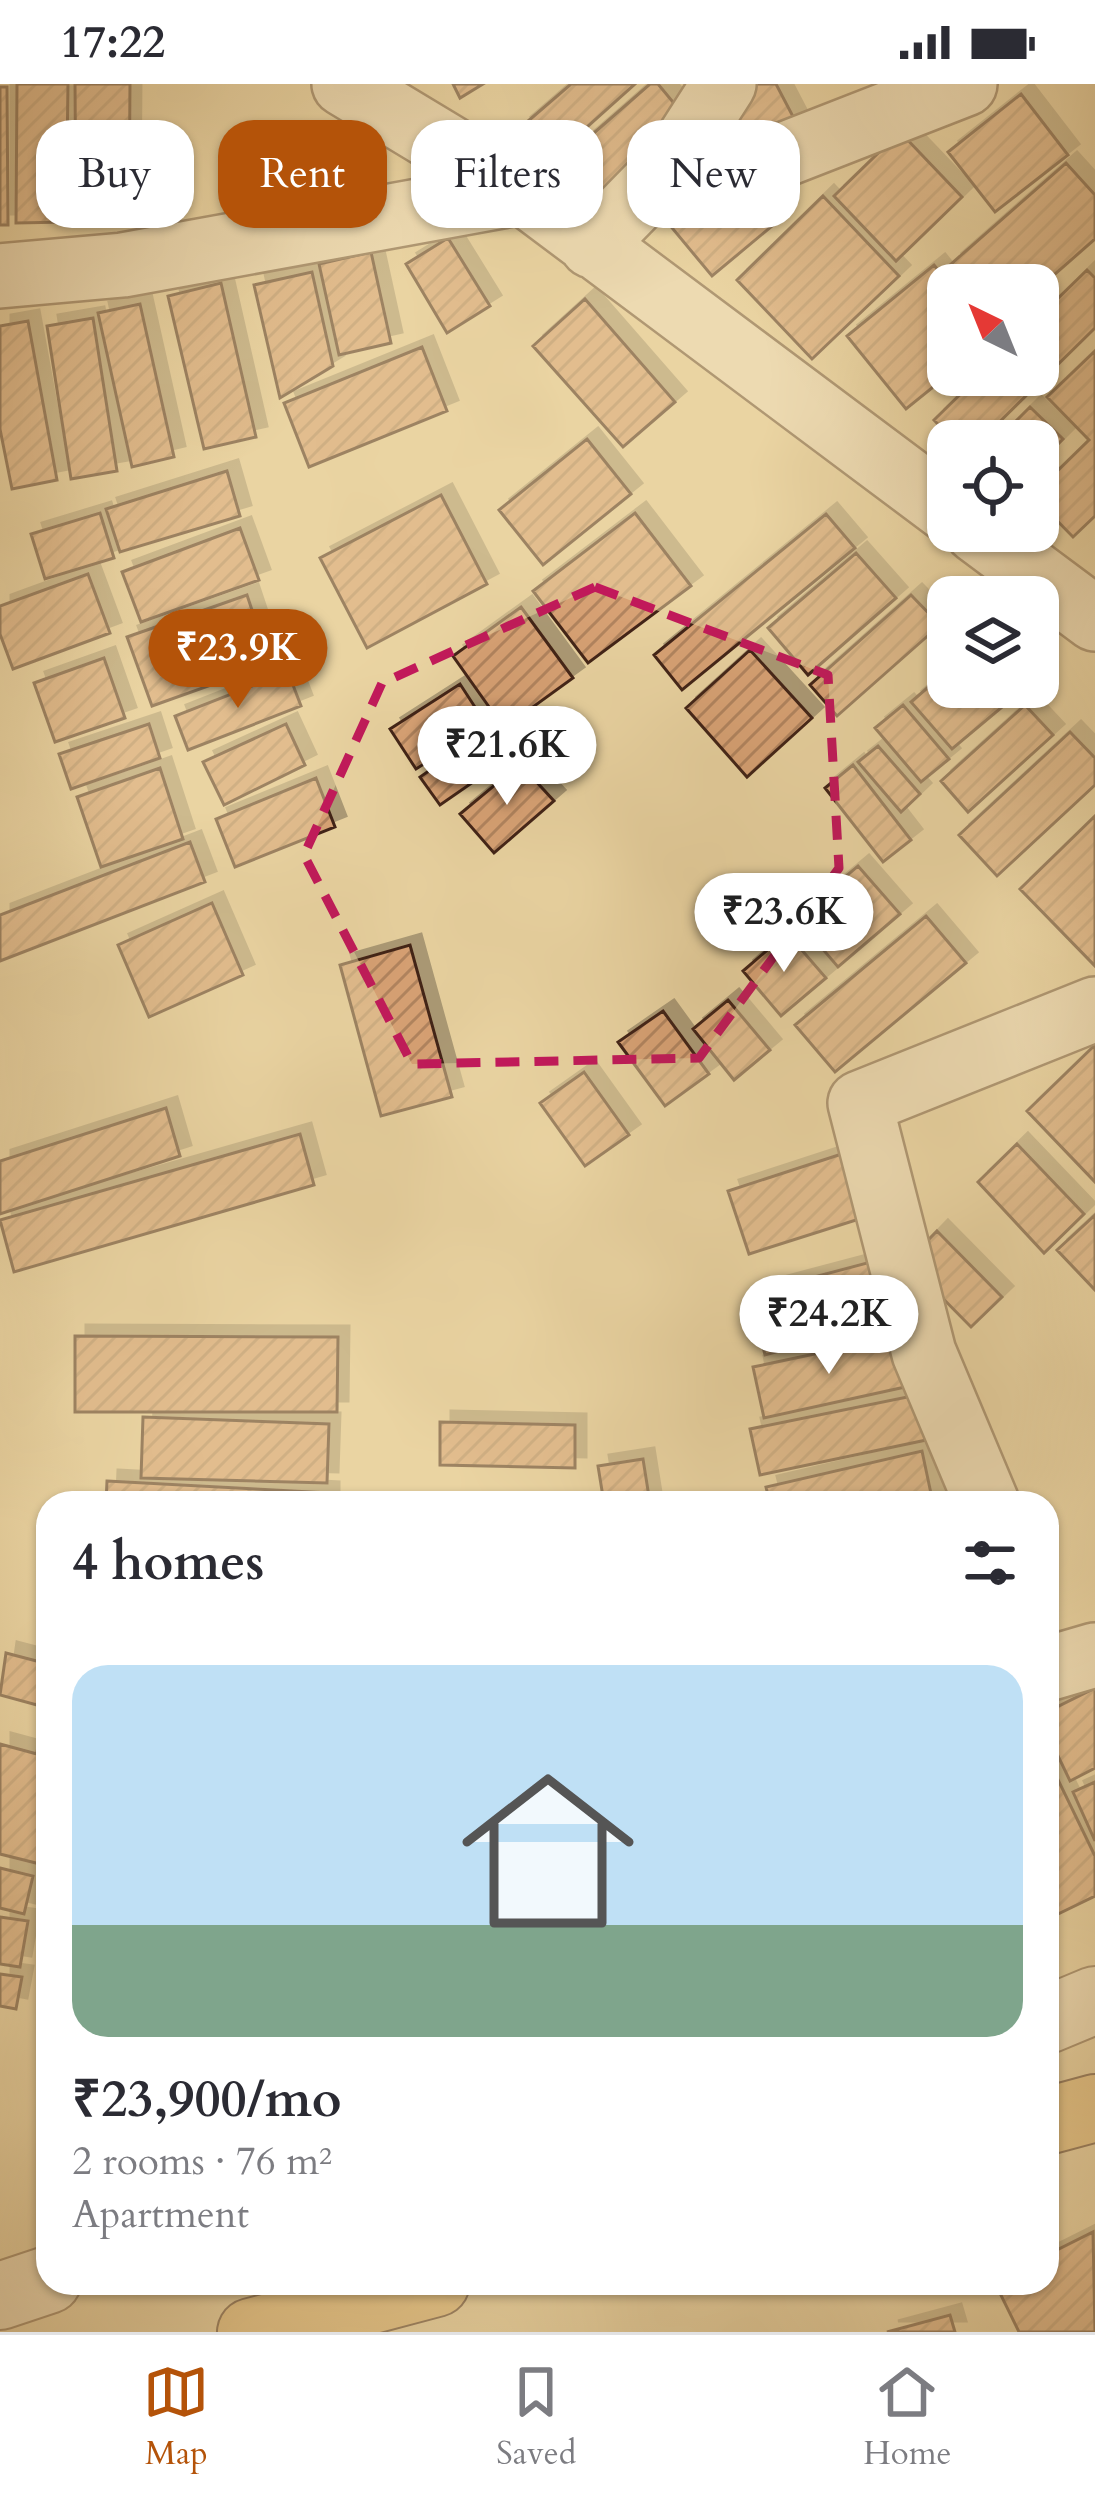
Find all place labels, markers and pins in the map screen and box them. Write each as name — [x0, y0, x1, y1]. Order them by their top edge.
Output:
pin: ₹23.9K — [140, 609, 336, 711]
pin: ₹21.6K — [409, 706, 605, 808]
pin: ₹23.6K — [686, 873, 882, 975]
pin: ₹24.2K — [731, 1275, 927, 1377]

